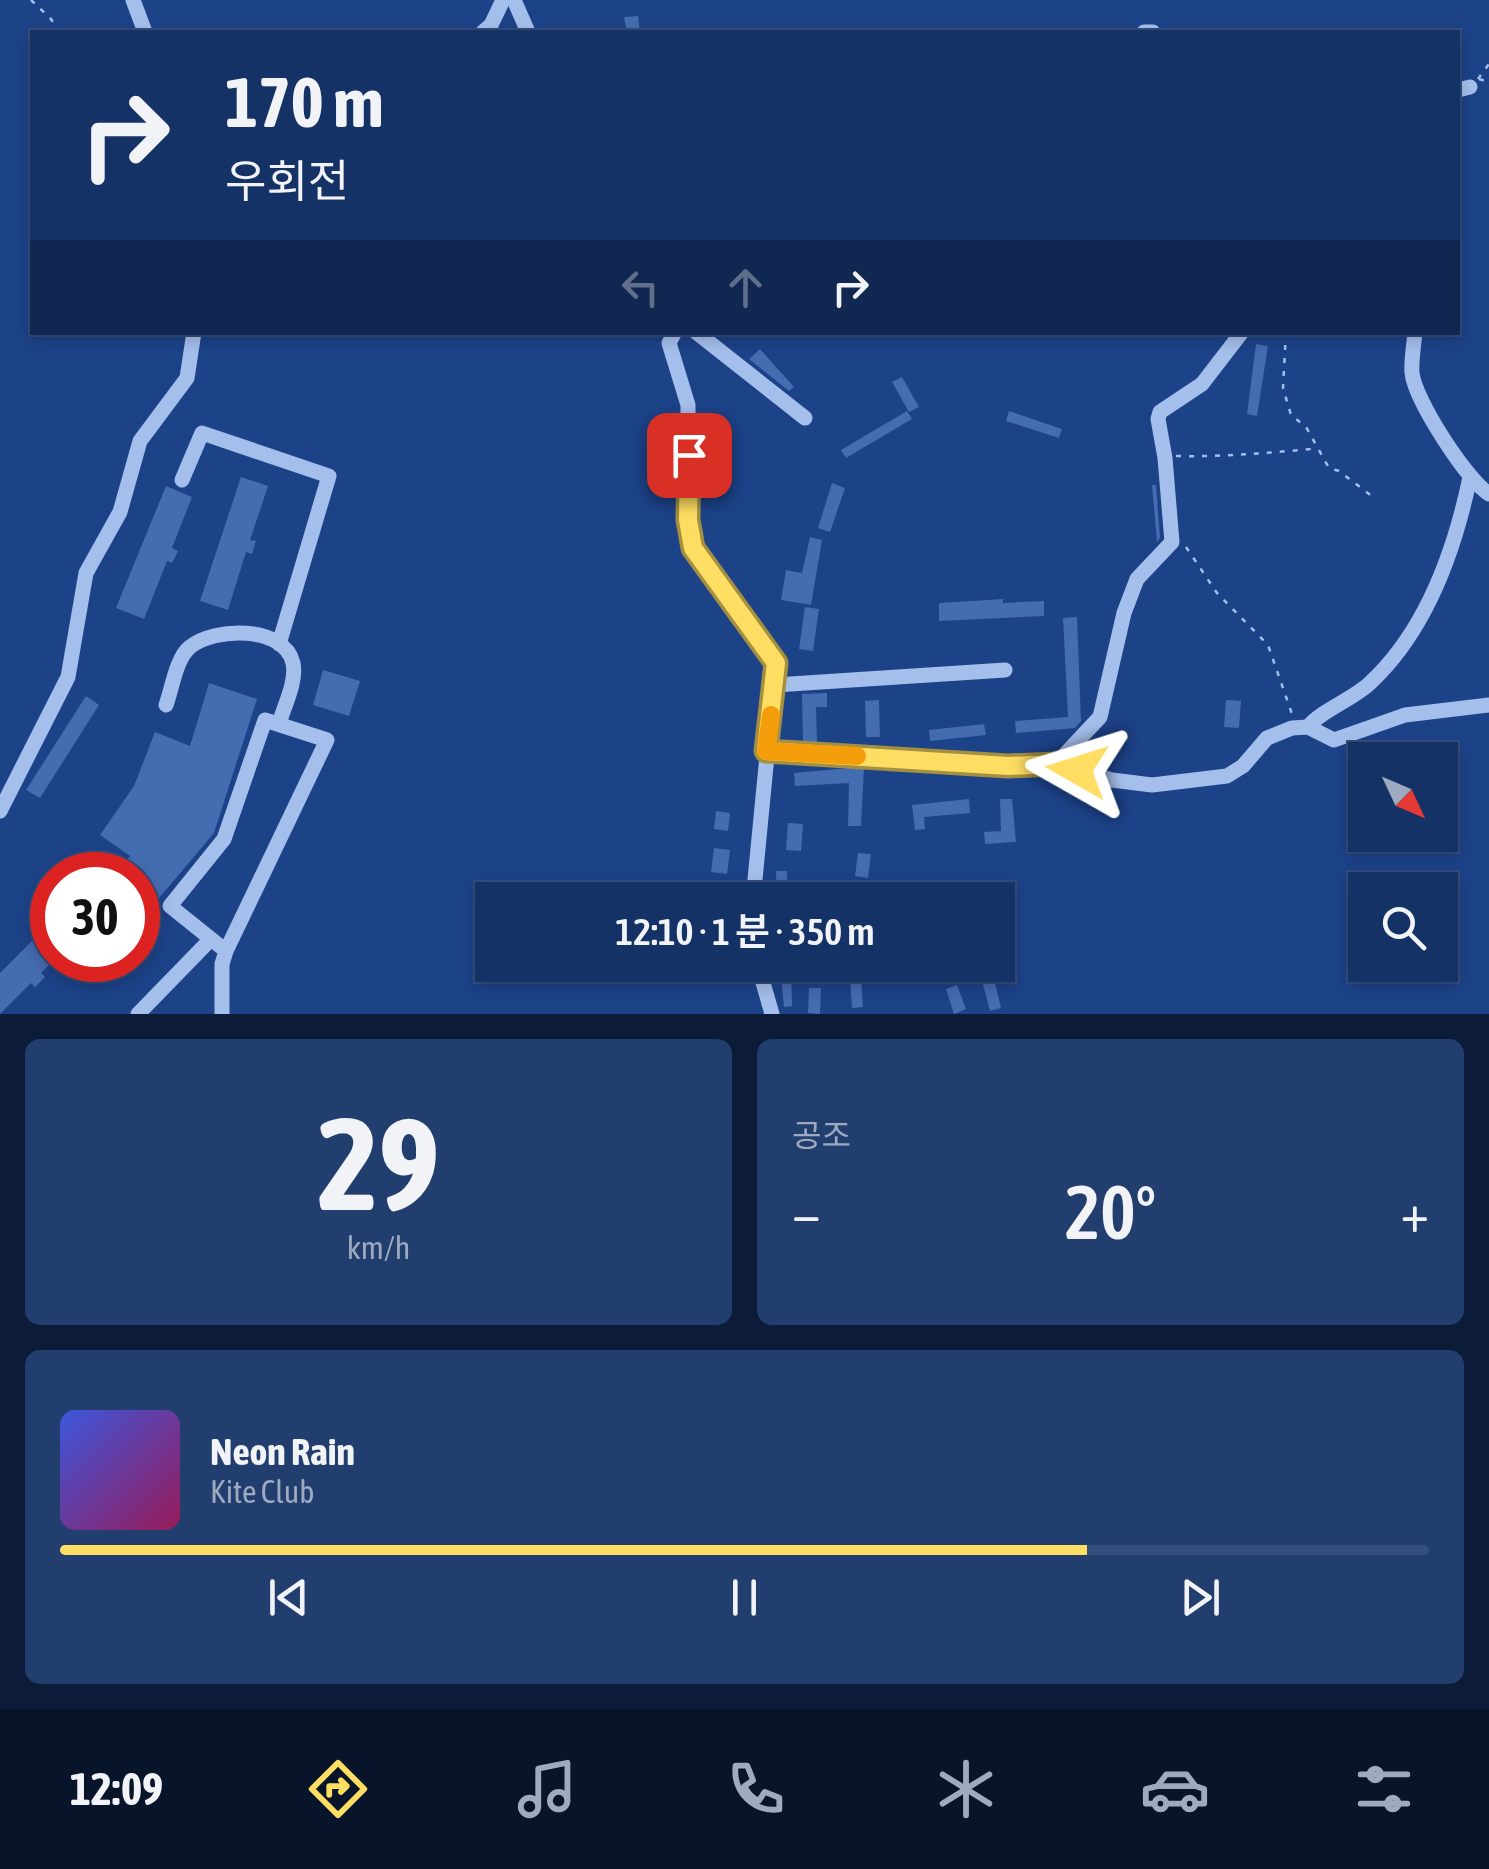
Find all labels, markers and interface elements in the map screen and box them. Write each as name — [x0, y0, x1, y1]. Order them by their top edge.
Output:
text: 170 m — [225, 62, 384, 142]
icon: right — [60, 70, 190, 200]
text: 우회전 — [225, 155, 349, 207]
icon: left — [613, 260, 668, 315]
icon: ahead — [718, 260, 773, 315]
icon: right — [823, 260, 878, 315]
pin — [647, 413, 732, 498]
icon: arrive — [662, 428, 717, 483]
position arrow — [1025, 718, 1129, 822]
north arrow — [1348, 742, 1458, 852]
map controls — [1348, 742, 1458, 982]
speed limit sign: 30 — [30, 852, 160, 982]
button: search — [1348, 872, 1458, 982]
text: 12:10 · 1 분 · 350 m — [615, 910, 875, 953]
text: 29 — [317, 1089, 440, 1238]
text: 공조 — [792, 1117, 851, 1154]
text: 20° — [1065, 1169, 1156, 1255]
text: − — [792, 1181, 821, 1244]
text: + — [1400, 1181, 1429, 1244]
text: km/h — [347, 1229, 410, 1266]
text: Neon Rain — [210, 1430, 355, 1473]
text: Kite Club — [210, 1473, 314, 1510]
icon: previous — [261, 1570, 316, 1625]
icon: pause — [717, 1570, 772, 1625]
icon: next — [1173, 1570, 1228, 1625]
icon: directions — [303, 1754, 373, 1824]
icon: music — [512, 1754, 582, 1824]
icon: phone — [721, 1754, 791, 1824]
icon: climate — [931, 1754, 1001, 1824]
icon: car — [1140, 1754, 1210, 1824]
icon: filters — [1349, 1754, 1419, 1824]
text: 12:09 — [70, 1763, 163, 1815]

